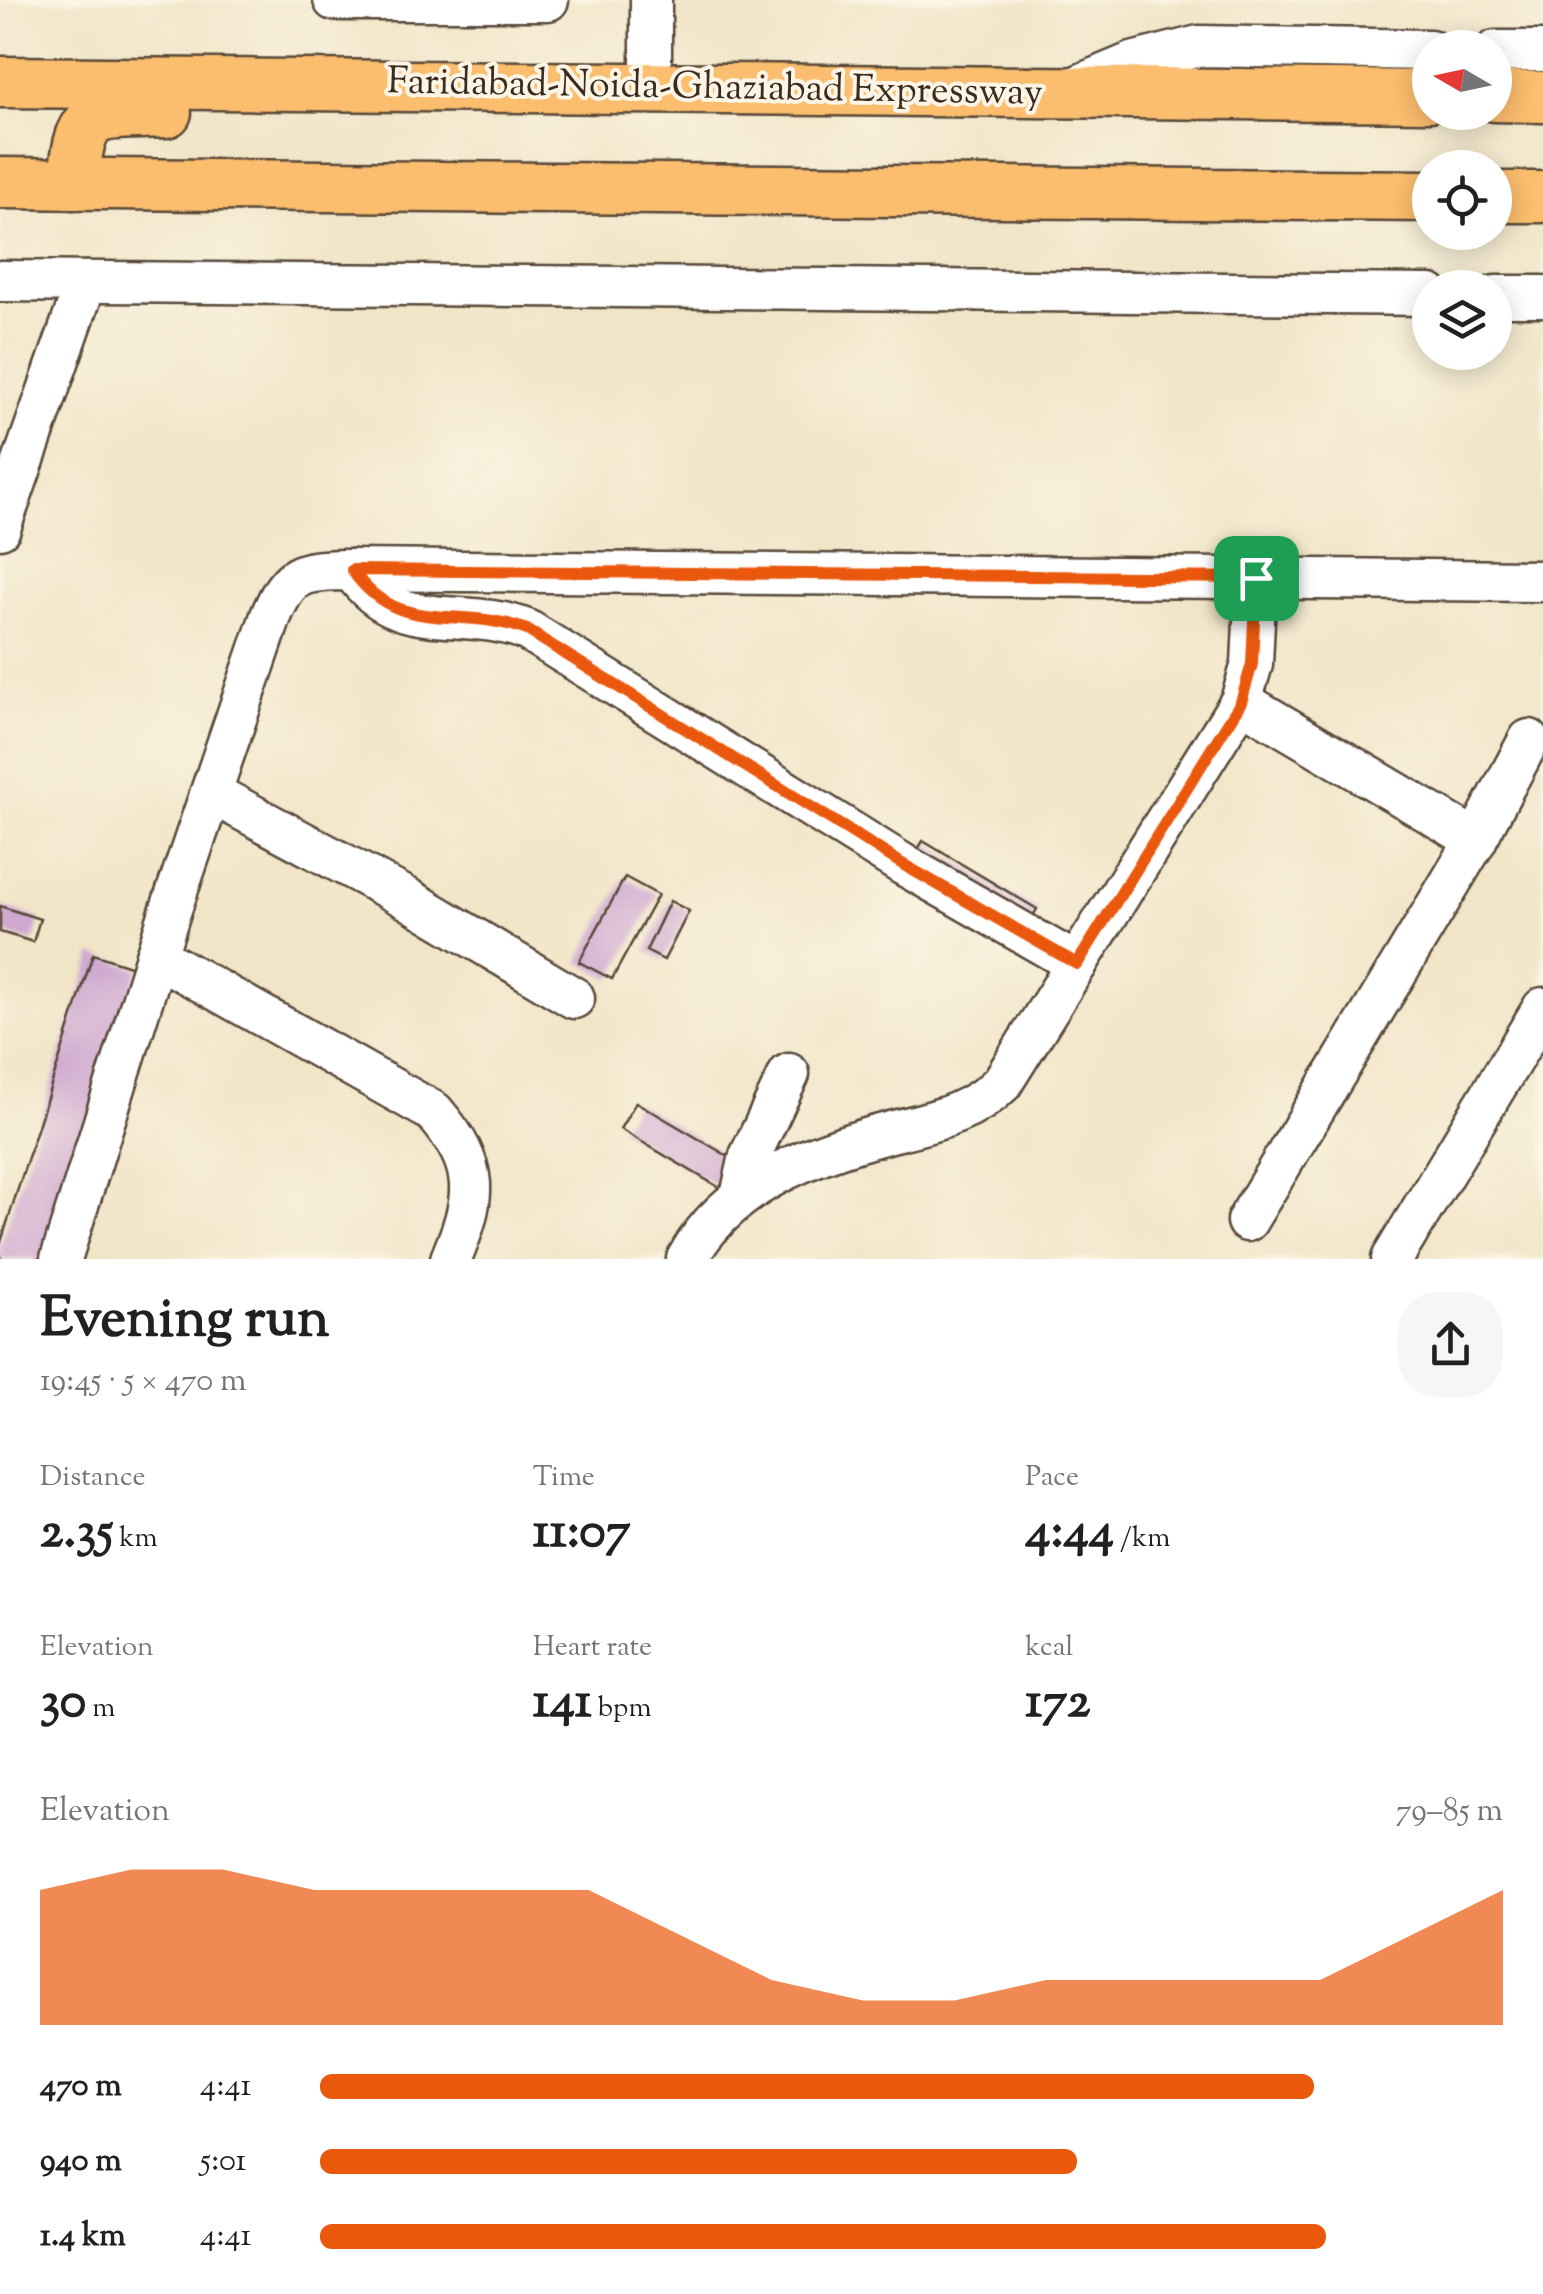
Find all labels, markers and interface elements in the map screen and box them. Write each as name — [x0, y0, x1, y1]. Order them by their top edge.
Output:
north arrow — [1412, 30, 1512, 130]
map controls — [1412, 30, 1512, 370]
street label: Faridabad-Noida-Ghaziabad Expressway — [387, 56, 1043, 122]
button: locate — [1412, 150, 1512, 250]
button: layers — [1412, 270, 1512, 370]
pin — [1214, 536, 1299, 621]
icon: arrive — [1229, 551, 1284, 606]
text: Evening run — [40, 1282, 329, 1361]
button: share — [1398, 1292, 1503, 1397]
text: 19:45 · 5 × 470 m — [40, 1359, 246, 1405]
text: Distance — [40, 1458, 146, 1498]
text: Time — [533, 1458, 595, 1498]
text: Pace — [1025, 1458, 1079, 1498]
text: 2.35 — [40, 1498, 113, 1570]
text: 11:07 — [533, 1498, 631, 1570]
text: 4:44 — [1025, 1498, 1114, 1570]
text: km — [113, 1519, 158, 1559]
text: /km — [1114, 1519, 1171, 1559]
text: Elevation — [40, 1628, 154, 1668]
text: Heart rate — [533, 1628, 652, 1668]
text: kcal — [1025, 1628, 1073, 1668]
text: 30 — [40, 1668, 86, 1740]
text: 141 — [533, 1668, 592, 1740]
text: 172 — [1025, 1668, 1090, 1740]
text: m — [86, 1689, 115, 1729]
text: bpm — [592, 1689, 652, 1729]
text: Elevation — [40, 1789, 170, 1835]
text: 79–85 m — [1396, 1789, 1503, 1835]
text: 470 m — [40, 2064, 122, 2110]
text: 4:41 — [200, 2064, 251, 2110]
text: 940 m — [40, 2139, 122, 2185]
text: 5:01 — [200, 2139, 246, 2185]
text: 1.4 km — [40, 2214, 126, 2260]
text: 4:41 — [200, 2214, 251, 2260]

